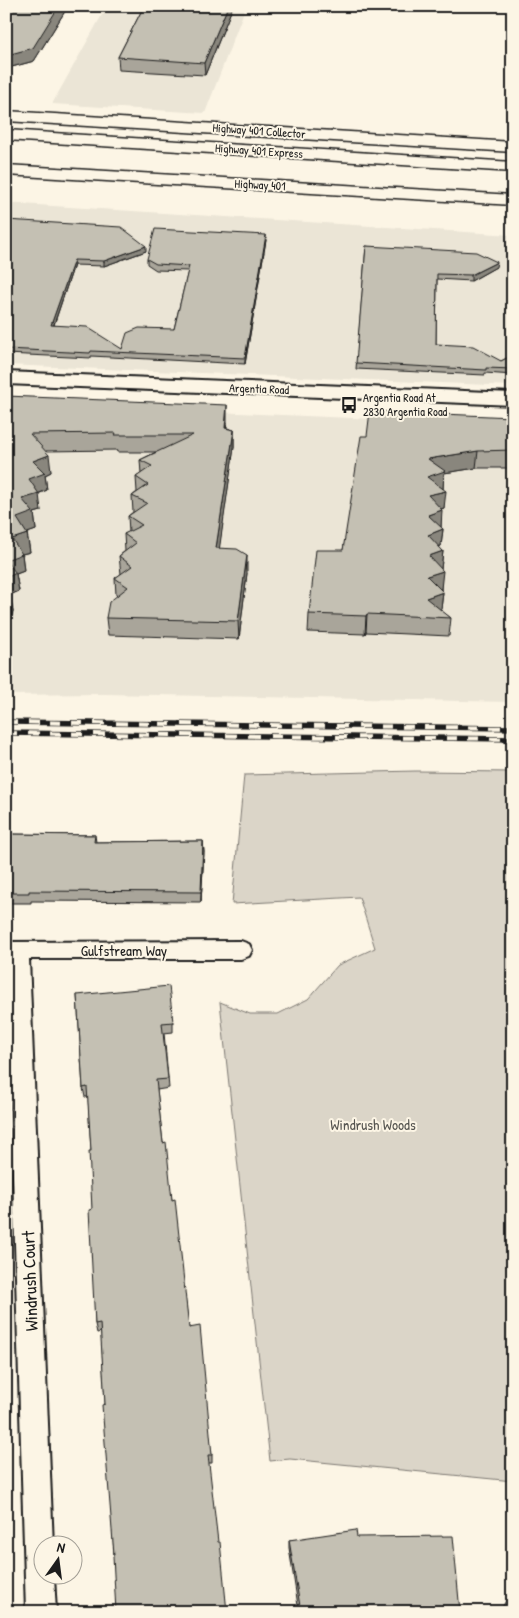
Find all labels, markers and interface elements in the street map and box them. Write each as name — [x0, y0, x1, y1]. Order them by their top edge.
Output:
street label: Highway 401 Collector — [212, 119, 307, 142]
street label: Highway 401 Express — [214, 139, 304, 162]
street label: Highway 401 — [234, 175, 286, 194]
street label: Argentia Road — [229, 379, 290, 398]
place label: Argentia Road At 2830 Argentia Road — [363, 389, 448, 420]
bus stop icon: Argentia Road At 2830 Argentia Road — [339, 395, 359, 415]
street label: Gulfstream Way — [81, 940, 167, 961]
park label: Windrush Woods — [330, 1114, 416, 1135]
street label: Windrush Court — [15, 1230, 44, 1332]
north arrow — [32, 1536, 82, 1586]
text: N — [55, 1537, 68, 1557]

